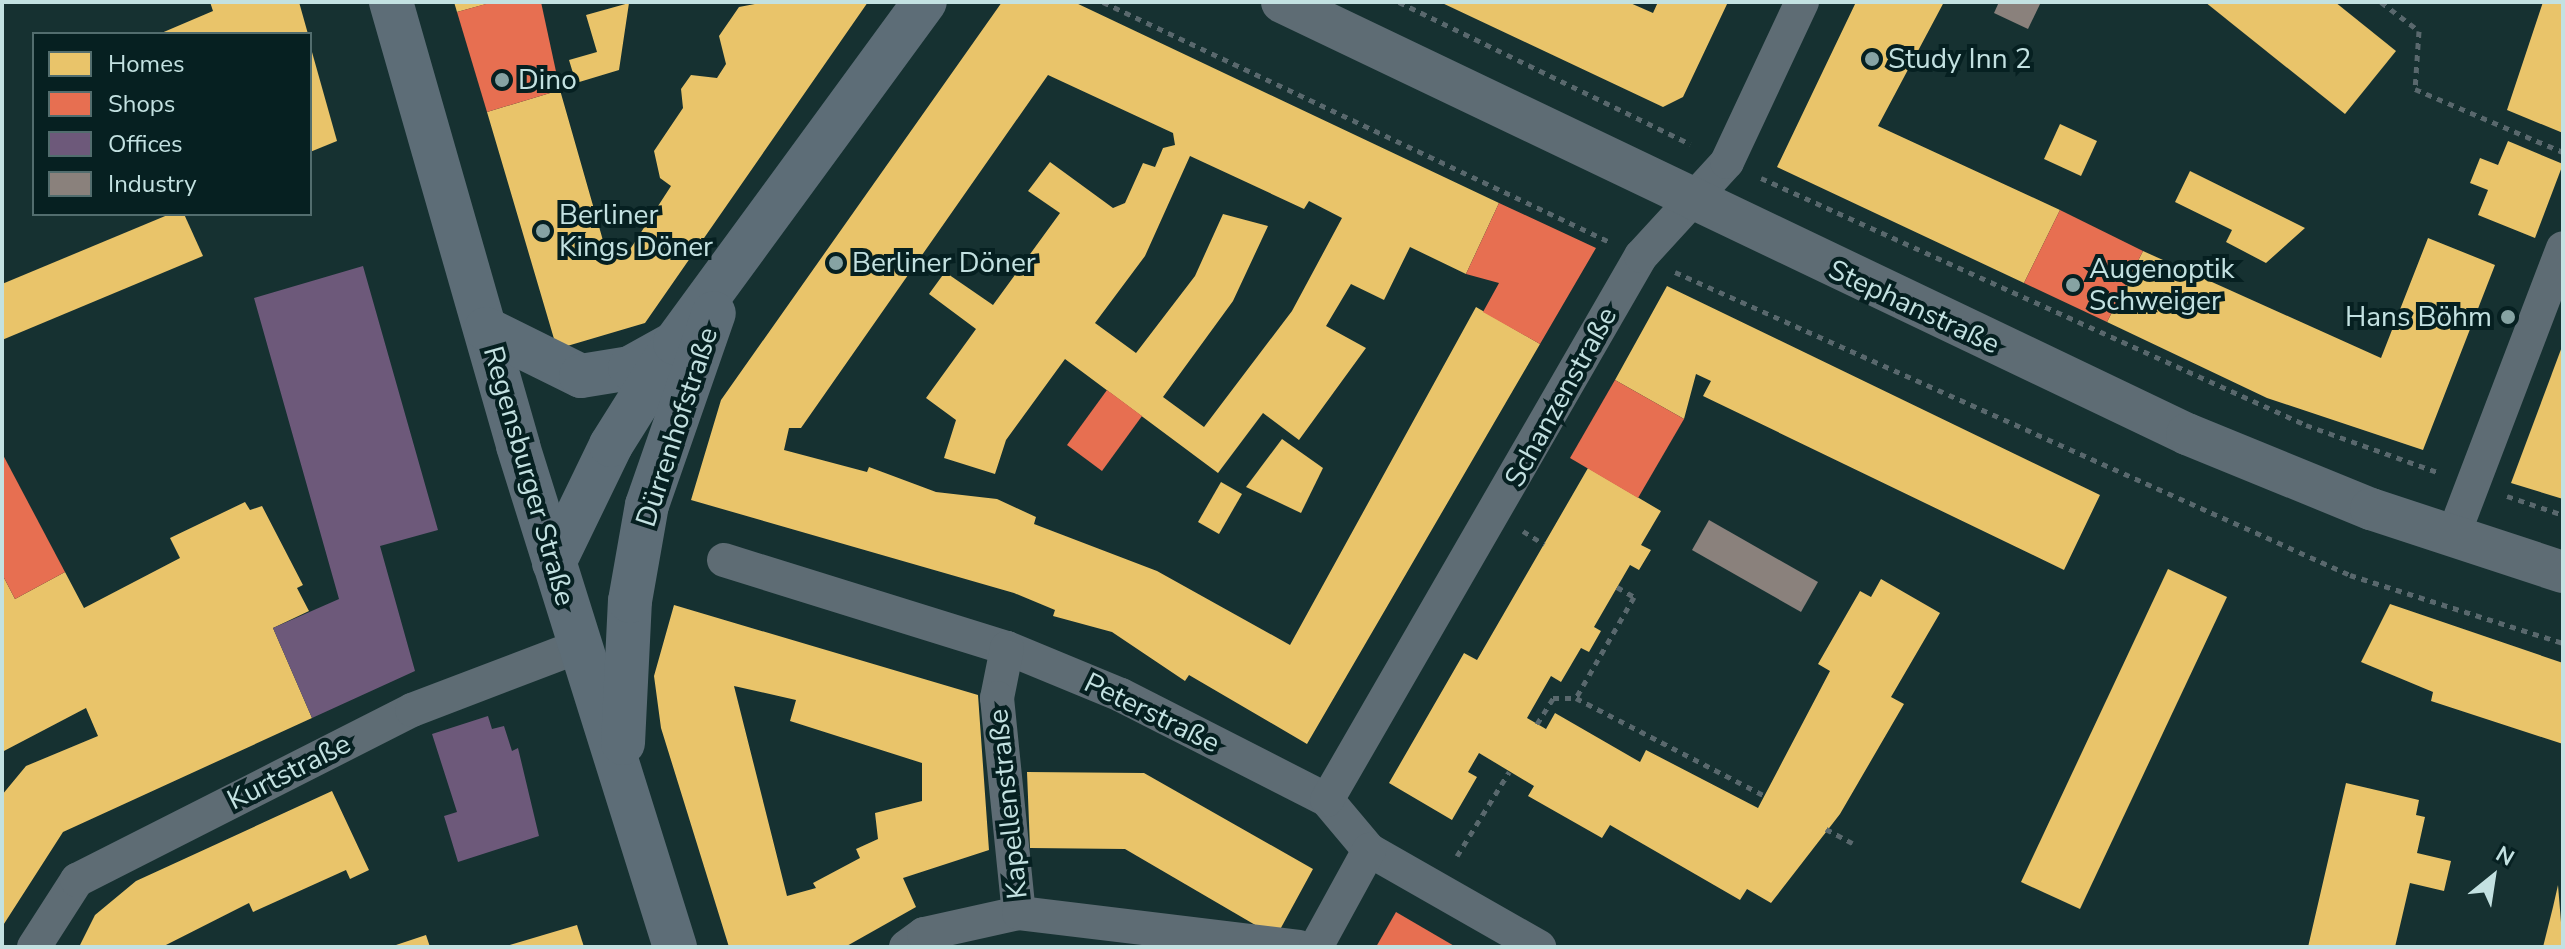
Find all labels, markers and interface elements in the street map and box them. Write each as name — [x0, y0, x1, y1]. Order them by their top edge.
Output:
legend — [32, 32, 312, 216]
place label: Study Inn 2 — [1888, 42, 2032, 76]
text: Homes — [108, 48, 184, 80]
marker: Study Inn 2 — [1863, 50, 1881, 68]
place label: Dino — [518, 63, 577, 97]
marker: Dino — [493, 71, 511, 89]
text: Shops — [108, 88, 175, 120]
text: Offices — [108, 128, 183, 160]
text: Industry — [108, 168, 197, 200]
place label: Berliner Kings Döner — [559, 198, 713, 264]
marker: Berliner Kings Döner — [534, 222, 552, 240]
place label: Berliner Döner — [852, 246, 1036, 280]
place label: Augenoptik Schweiger — [2089, 252, 2234, 318]
street label: Stephanstraße — [1823, 253, 2005, 361]
marker: Berliner Döner — [827, 254, 845, 272]
marker: Augenoptik Schweiger — [2064, 276, 2082, 294]
place label: Hans Böhm — [2345, 300, 2492, 334]
street label: Schanzenstraße — [1498, 301, 1624, 493]
marker: Hans Böhm — [2499, 308, 2517, 326]
street label: Dürrenhofstraße — [629, 323, 725, 531]
street label: Regensburger Straße — [476, 342, 582, 610]
street label: Peterstraße — [1079, 666, 1225, 760]
street label: Kapellenstraße — [981, 707, 1035, 901]
street label: Kurtstraße — [222, 727, 356, 817]
north arrow — [2453, 837, 2533, 917]
text: N — [2490, 839, 2520, 873]

